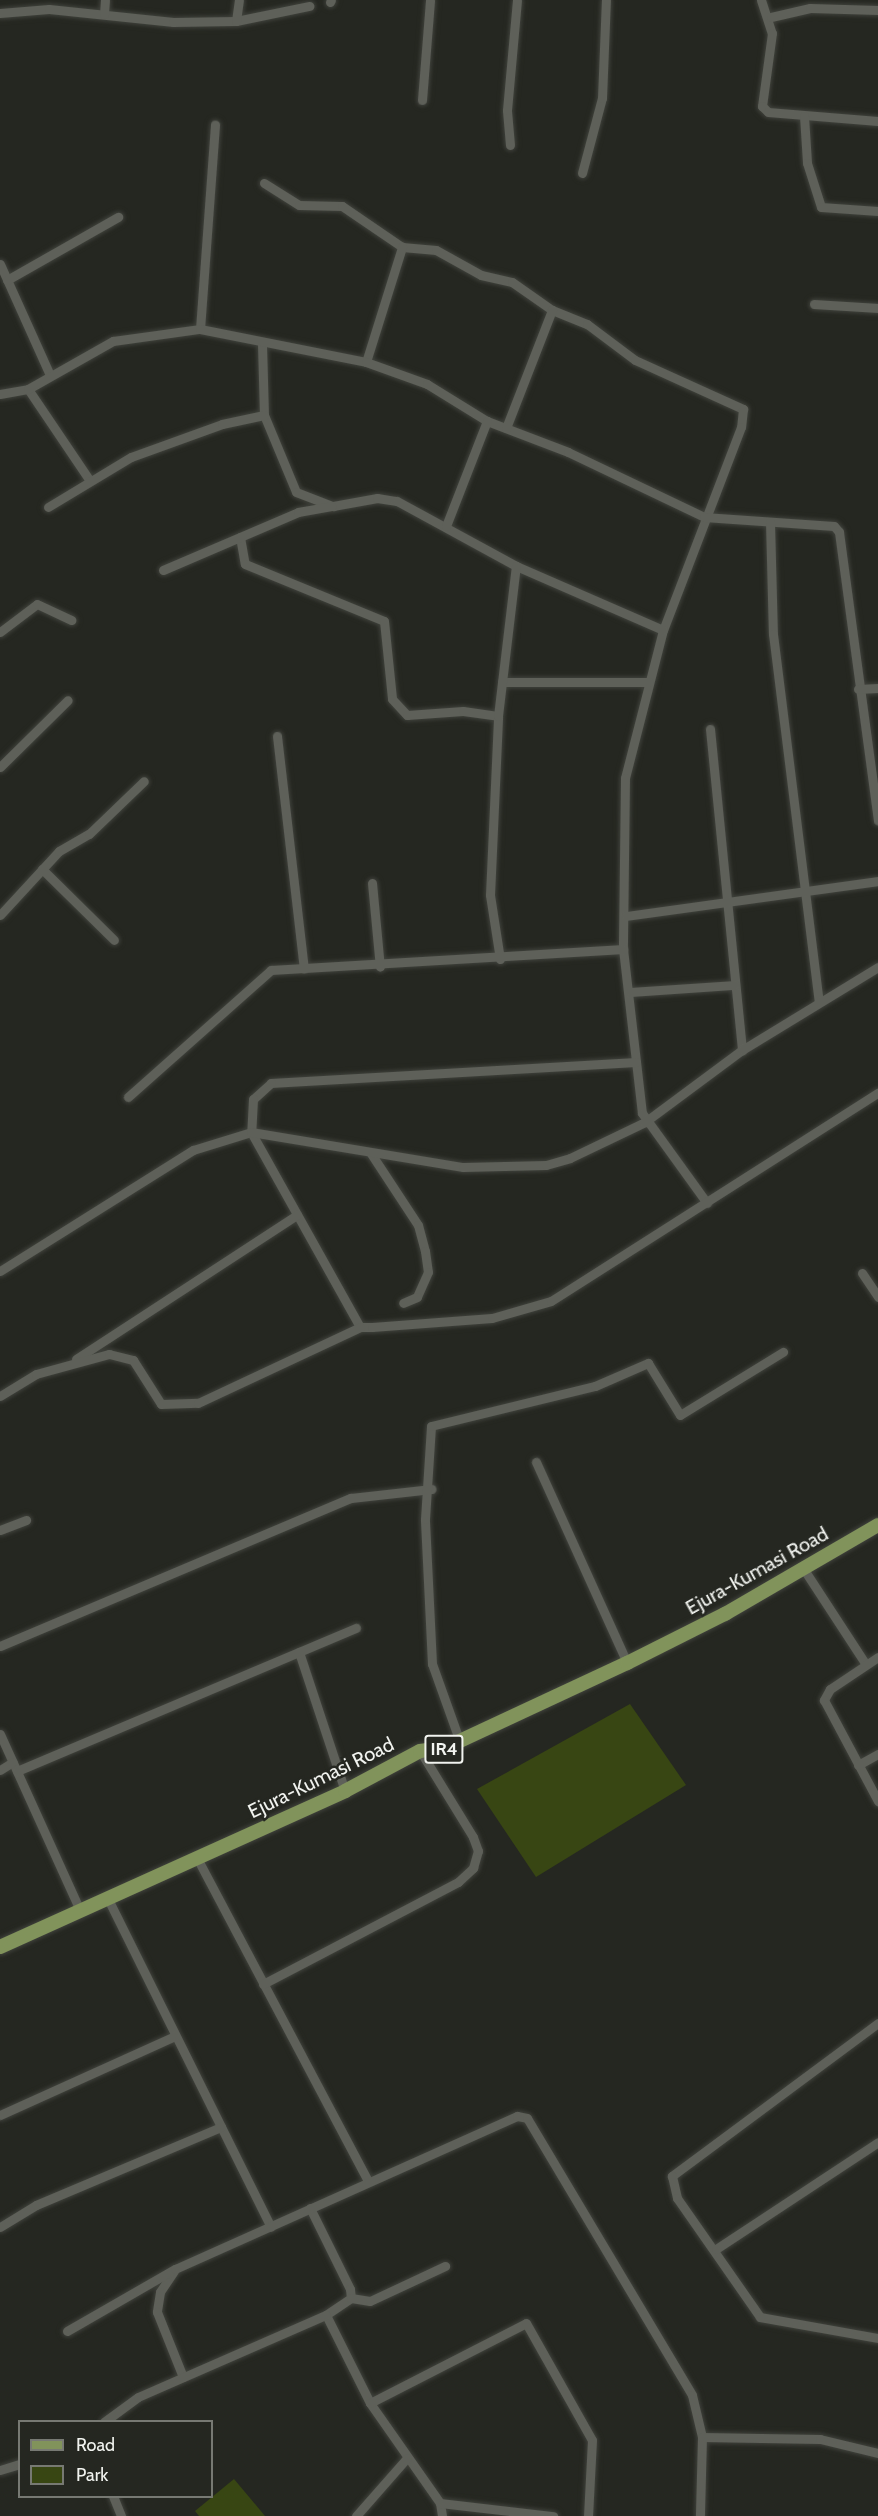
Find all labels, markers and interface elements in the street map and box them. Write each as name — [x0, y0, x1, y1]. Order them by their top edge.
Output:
street label: Ejura-Kumasi Road — [682, 1522, 832, 1620]
street label: Ejura-Kumasi Road — [244, 1732, 398, 1824]
road number: IR4 — [423, 1734, 465, 1764]
legend — [18, 2420, 213, 2498]
text: Road — [76, 2434, 115, 2456]
text: Park — [76, 2464, 108, 2486]

